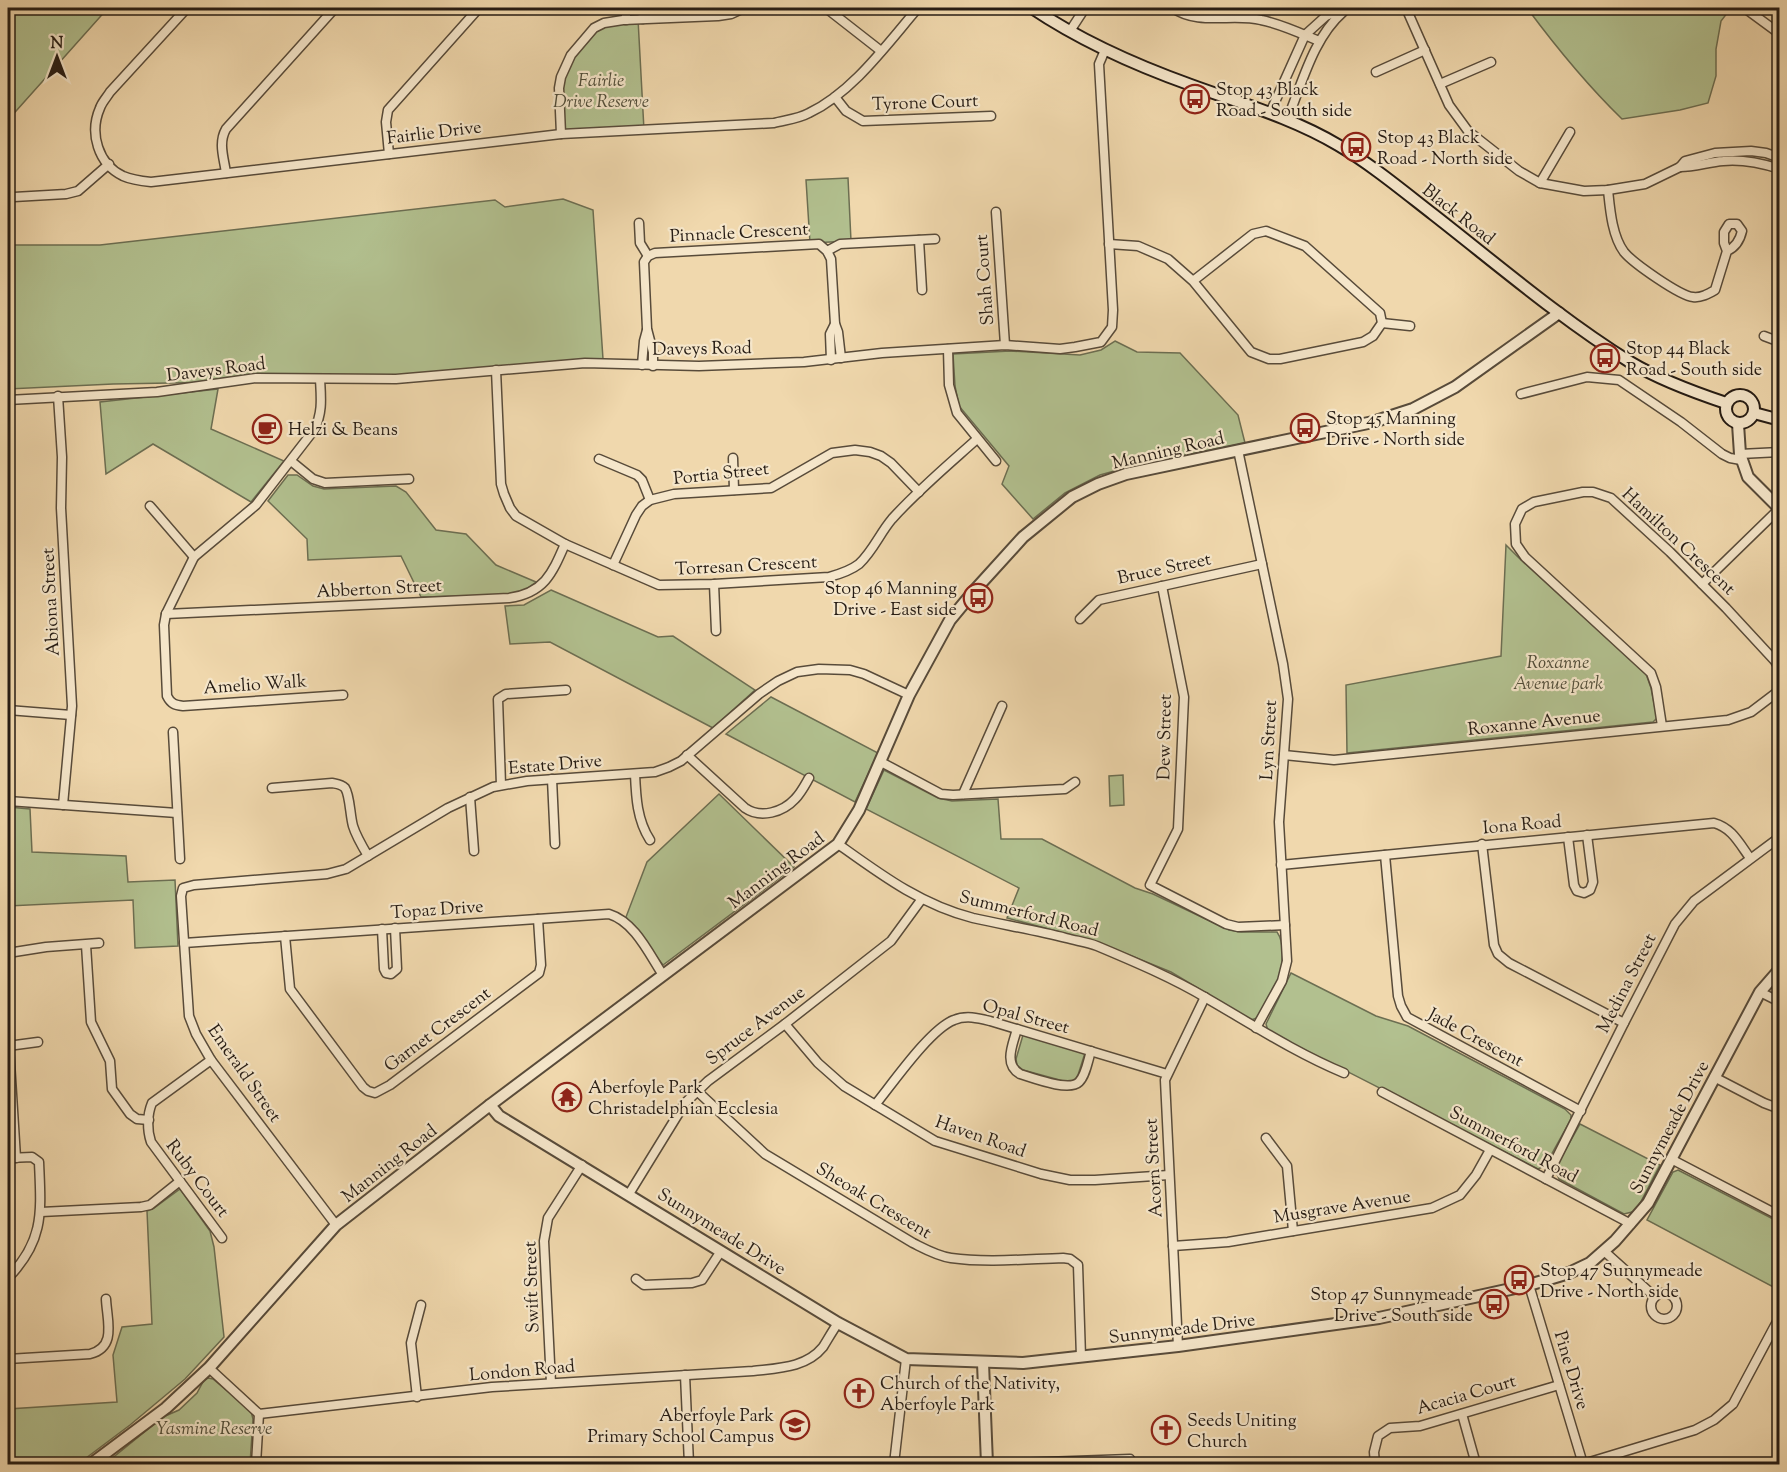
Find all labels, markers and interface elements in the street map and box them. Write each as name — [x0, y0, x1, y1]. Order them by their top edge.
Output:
north arrow — [27, 27, 87, 87]
text: N — [51, 33, 64, 56]
park label: Fairlie Drive Reserve — [553, 69, 649, 116]
place label: Stop 43 Black Road - South side — [1216, 78, 1352, 125]
bus stop icon: Stop 43 Black Road - South side — [1179, 83, 1211, 115]
street label: Tyrone Court — [871, 89, 979, 119]
street label: Fairlie Drive — [385, 115, 483, 153]
place label: Stop 43 Black Road - North side — [1377, 126, 1513, 173]
bus stop icon: Stop 43 Black Road - North side — [1340, 131, 1372, 163]
street label: Black Road — [1416, 179, 1500, 252]
street label: Pinnacle Crescent — [669, 217, 809, 251]
street label: Shah Court — [970, 234, 1002, 326]
street label: Daveys Road — [652, 336, 752, 364]
place label: Stop 44 Black Road - South side — [1626, 337, 1762, 384]
bus stop icon: Stop 44 Black Road - South side — [1589, 342, 1621, 374]
street label: Daveys Road — [165, 352, 267, 390]
place label: Stop 45 Manning Drive - North side — [1326, 407, 1465, 454]
bus stop icon: Stop 45 Manning Drive - North side — [1289, 412, 1321, 444]
cafe icon: Helzi & Beans — [251, 413, 283, 445]
place label: Helzi & Beans — [288, 418, 398, 444]
street label: Manning Road — [1110, 426, 1227, 478]
street label: Portia Street — [672, 457, 770, 493]
street label: Hamilton Crescent — [1615, 483, 1740, 602]
street label: Abiona Street — [36, 547, 68, 657]
street label: Bruce Street — [1115, 547, 1214, 593]
street label: Torresan Crescent — [674, 550, 818, 584]
street label: Abberton Street — [315, 574, 443, 606]
place label: Stop 46 Manning Drive - East side — [824, 577, 957, 624]
bus stop icon: Stop 46 Manning Drive - East side — [962, 582, 994, 614]
park label: Roxanne Avenue park — [1513, 651, 1603, 698]
street label: Amelio Walk — [203, 669, 308, 703]
street label: Dew Street — [1152, 694, 1180, 780]
street label: Lyn Street — [1255, 699, 1285, 781]
street label: Roxanne Avenue — [1466, 704, 1602, 744]
street label: Estate Drive — [507, 749, 603, 783]
street label: Iona Road — [1482, 810, 1563, 842]
street label: Manning Road — [724, 827, 831, 917]
street label: Summerford Road — [956, 885, 1101, 945]
street label: Topaz Drive — [390, 895, 484, 927]
street label: Medina Street — [1591, 929, 1664, 1038]
street label: Spruce Avenue — [701, 981, 811, 1073]
street label: Garnet Crescent — [379, 982, 497, 1079]
street label: Opal Street — [979, 994, 1072, 1042]
street label: Jade Crescent — [1422, 1002, 1528, 1075]
street label: Emerald Street — [200, 1020, 287, 1128]
street label: Sunnymeade Drive — [1625, 1057, 1717, 1199]
place label: Aberfoyle Park Christadelphian Ecclesia — [588, 1076, 778, 1123]
temple icon: Aberfoyle Park Christadelphian Ecclesia — [551, 1081, 583, 1113]
street label: Summerford Road — [1444, 1101, 1582, 1191]
street label: Haven Road — [931, 1110, 1029, 1166]
street label: Acorn Street — [1139, 1118, 1171, 1218]
street label: Manning Road — [337, 1119, 443, 1210]
street label: Ruby Court — [158, 1135, 234, 1224]
street label: Sheoak Crescent — [810, 1157, 936, 1247]
street label: Sunnymeade Drive — [652, 1183, 790, 1283]
street label: Musgrave Avenue — [1272, 1184, 1413, 1232]
street label: Swift Street — [518, 1241, 548, 1333]
place label: Stop 47 Sunnymeade Drive - North side — [1540, 1259, 1703, 1306]
bus stop icon: Stop 47 Sunnymeade Drive - North side — [1503, 1264, 1535, 1296]
place label: Stop 47 Sunnymeade Drive - South side — [1310, 1283, 1473, 1330]
bus stop icon: Stop 47 Sunnymeade Drive - South side — [1478, 1288, 1510, 1320]
street label: Sunnymeade Drive — [1107, 1308, 1257, 1352]
street label: Pine Drive — [1546, 1328, 1594, 1413]
street label: London Road — [468, 1354, 576, 1390]
street label: Acacia Court — [1414, 1369, 1519, 1423]
place label: Church of the Nativity, Aberfoyle Park — [880, 1372, 1060, 1419]
church icon: Church of the Nativity, Aberfoyle Park — [843, 1377, 875, 1409]
place label: Aberfoyle Park Primary School Campus — [587, 1404, 774, 1451]
school or university icon: Aberfoyle Park Primary School Campus — [779, 1409, 811, 1441]
place label: Seeds Uniting Church — [1187, 1409, 1297, 1456]
church icon: Seeds Uniting Church — [1150, 1414, 1182, 1446]
park label: Yasmine Reserve — [156, 1417, 272, 1443]

